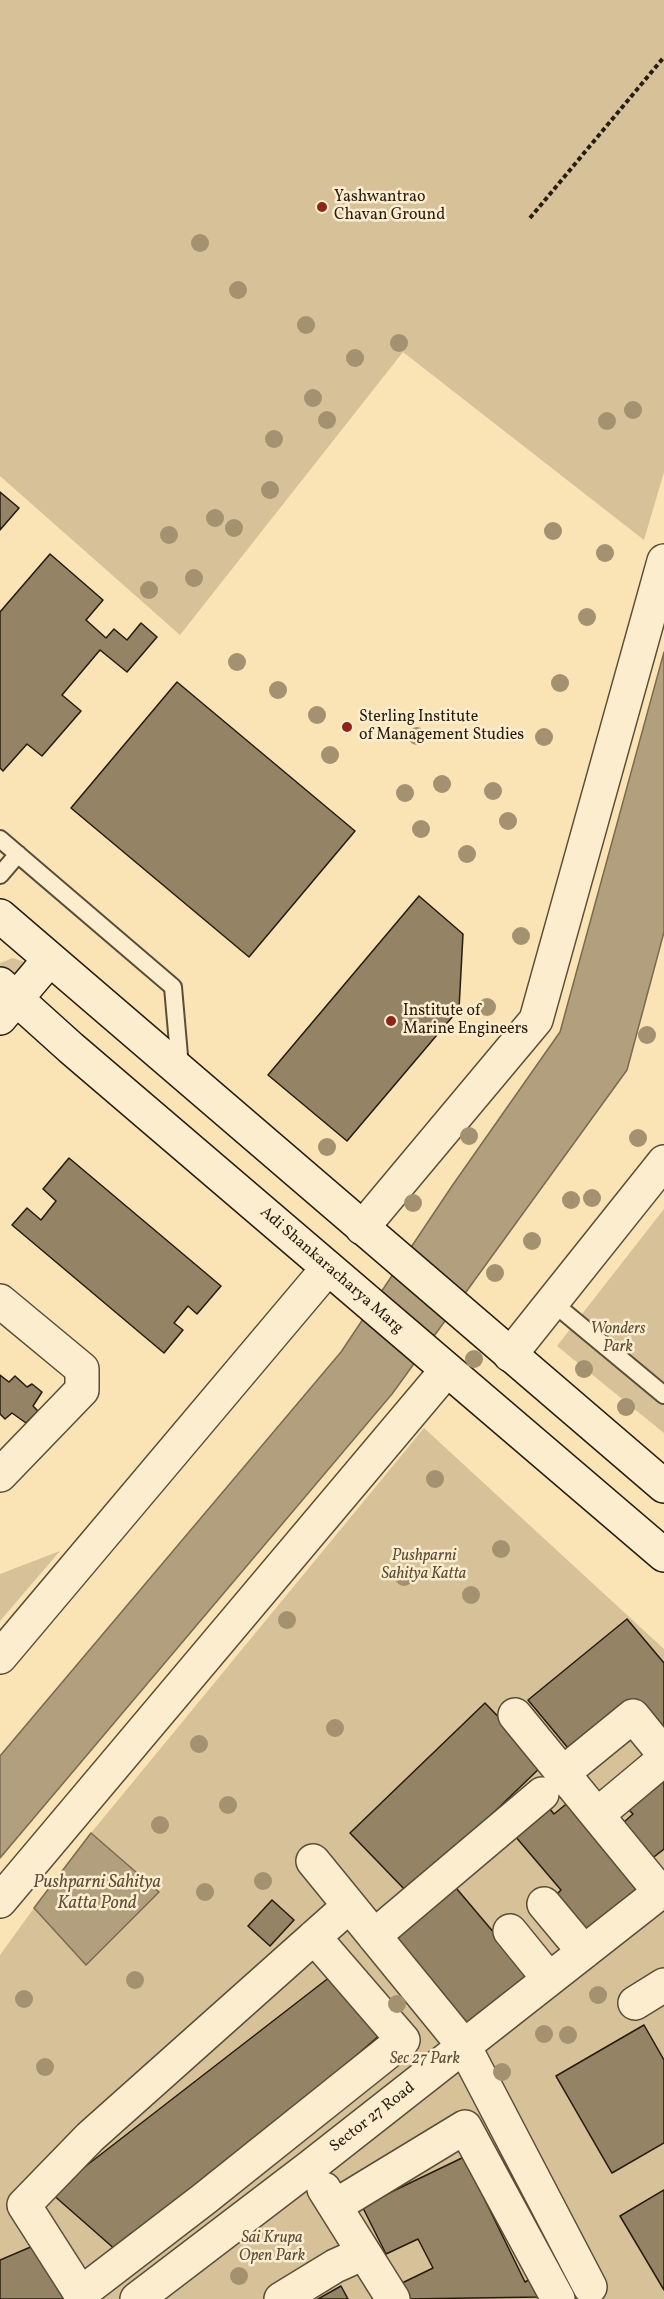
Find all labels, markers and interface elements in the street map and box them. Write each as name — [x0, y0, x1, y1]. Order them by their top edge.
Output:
place label: Yashwantrao Chavan Ground — [334, 188, 445, 226]
marker: Yashwantrao Chavan Ground — [315, 200, 329, 214]
place label: Sterling Institute of Management Studies — [359, 708, 524, 746]
marker: Sterling Institute of Management Studies — [340, 720, 354, 734]
place label: Institute of Marine Engineers — [403, 1002, 528, 1040]
marker: Institute of Marine Engineers — [384, 1014, 398, 1028]
street label: Adi Shankaracharya Marg — [255, 1203, 407, 1339]
park label: Wonders Park — [590, 1320, 646, 1358]
park label: Pushparni Sahitya Katta — [382, 1547, 466, 1585]
water label: Pushparni Sahitya Katta Pond — [33, 1873, 161, 1916]
park label: Sec 27 Park — [390, 2050, 460, 2070]
street label: Sector 27 Road — [327, 2079, 419, 2157]
park label: Sai Krupa Open Park — [239, 2229, 305, 2267]

